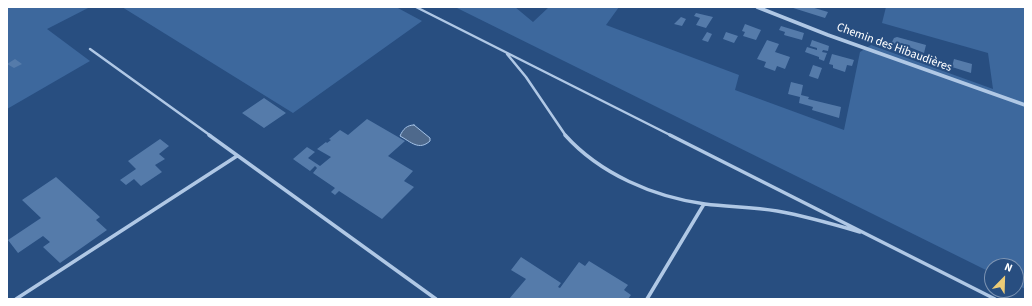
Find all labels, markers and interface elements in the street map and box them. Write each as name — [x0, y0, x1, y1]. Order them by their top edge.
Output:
street label: Chemin des Hibaudières — [834, 20, 954, 76]
north arrow — [984, 258, 1024, 298]
text: N — [1002, 259, 1015, 276]

